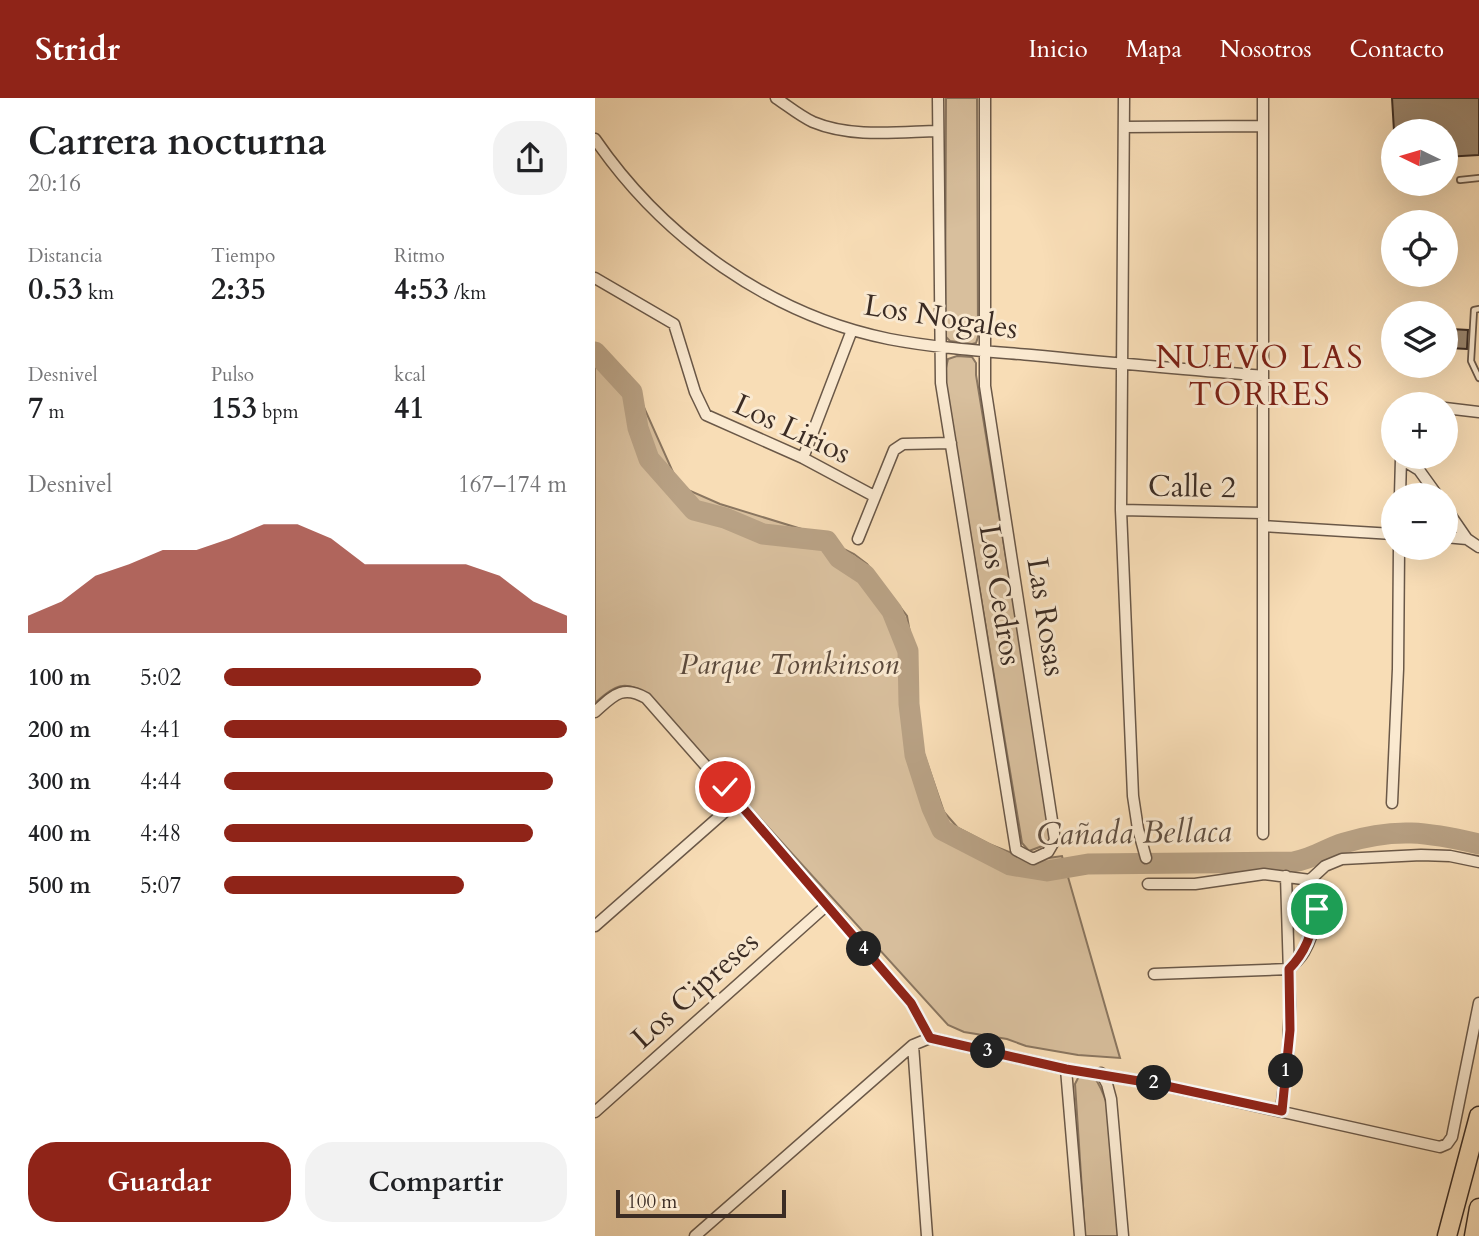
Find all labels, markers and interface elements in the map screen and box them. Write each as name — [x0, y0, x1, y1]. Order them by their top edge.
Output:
text: Stridr — [35, 27, 120, 72]
text: Inicio — [1028, 33, 1088, 66]
text: Mapa — [1126, 33, 1182, 66]
text: Nosotros — [1220, 33, 1312, 66]
text: Contacto — [1350, 33, 1444, 66]
text: Carrera nocturna — [28, 116, 327, 168]
north arrow — [1381, 119, 1458, 196]
map controls — [1381, 119, 1458, 560]
button: share — [493, 121, 567, 195]
text: 20:16 — [28, 168, 81, 199]
button: locate — [1381, 210, 1458, 287]
text: Distancia — [28, 243, 102, 269]
text: Tiempo — [211, 243, 275, 269]
text: Ritmo — [394, 243, 445, 269]
text: 0.53 — [28, 269, 83, 310]
text: 2:35 — [211, 269, 266, 310]
text: 4:53 — [394, 269, 449, 310]
text: km — [83, 280, 114, 306]
text: /km — [449, 280, 486, 306]
street label: Los Nogales — [861, 285, 1021, 349]
button: layers — [1381, 301, 1458, 378]
district label: NUEVO LAS TORRES — [1155, 336, 1365, 417]
text: Desnivel — [28, 362, 98, 388]
text: Pulso — [211, 362, 254, 388]
text: kcal — [394, 362, 426, 388]
street label: Los Lirios — [727, 384, 857, 474]
text: 7 — [28, 388, 43, 429]
text: 153 — [211, 388, 257, 429]
text: 41 — [394, 388, 425, 429]
button: + — [1381, 392, 1458, 469]
text: m — [43, 399, 65, 425]
text: bpm — [257, 399, 299, 425]
street label: Calle 2 — [1148, 466, 1236, 508]
text: Desnivel — [28, 469, 112, 500]
text: 167–174 m — [458, 469, 567, 500]
button: − — [1381, 483, 1458, 560]
street label: Los Cedros — [969, 522, 1031, 668]
street label: Las Rosas — [1016, 555, 1076, 679]
park label: Parque Tomkinson — [679, 644, 899, 685]
text: 100 m — [28, 662, 91, 693]
text: 5:02 — [140, 662, 181, 693]
text: 200 m — [28, 714, 91, 745]
text: 4:41 — [140, 714, 181, 745]
pin — [695, 757, 755, 817]
text: 300 m — [28, 766, 91, 797]
text: 4:44 — [140, 766, 181, 797]
icon: check — [706, 768, 744, 806]
water label: Cañada Bellaca — [1036, 809, 1232, 857]
text: 400 m — [28, 818, 91, 849]
text: 4:48 — [140, 818, 181, 849]
text: 500 m — [28, 870, 91, 901]
text: 5:07 — [140, 870, 181, 901]
pin — [1287, 879, 1347, 939]
icon: arrive — [1298, 890, 1336, 928]
street label: Los Cipreses — [623, 922, 767, 1058]
pin: 4 — [847, 932, 881, 966]
text: 4 — [859, 935, 868, 961]
pin: 3 — [971, 1034, 1005, 1068]
text: 3 — [983, 1037, 992, 1063]
pin: 1 — [1269, 1054, 1303, 1088]
text: 1 — [1281, 1057, 1290, 1083]
pin: 2 — [1137, 1066, 1171, 1100]
text: 2 — [1149, 1069, 1158, 1095]
button: Guardar — [28, 1142, 291, 1222]
button: Compartir — [305, 1142, 567, 1222]
scale bar — [616, 1187, 786, 1219]
text: 100 m — [627, 1189, 677, 1215]

